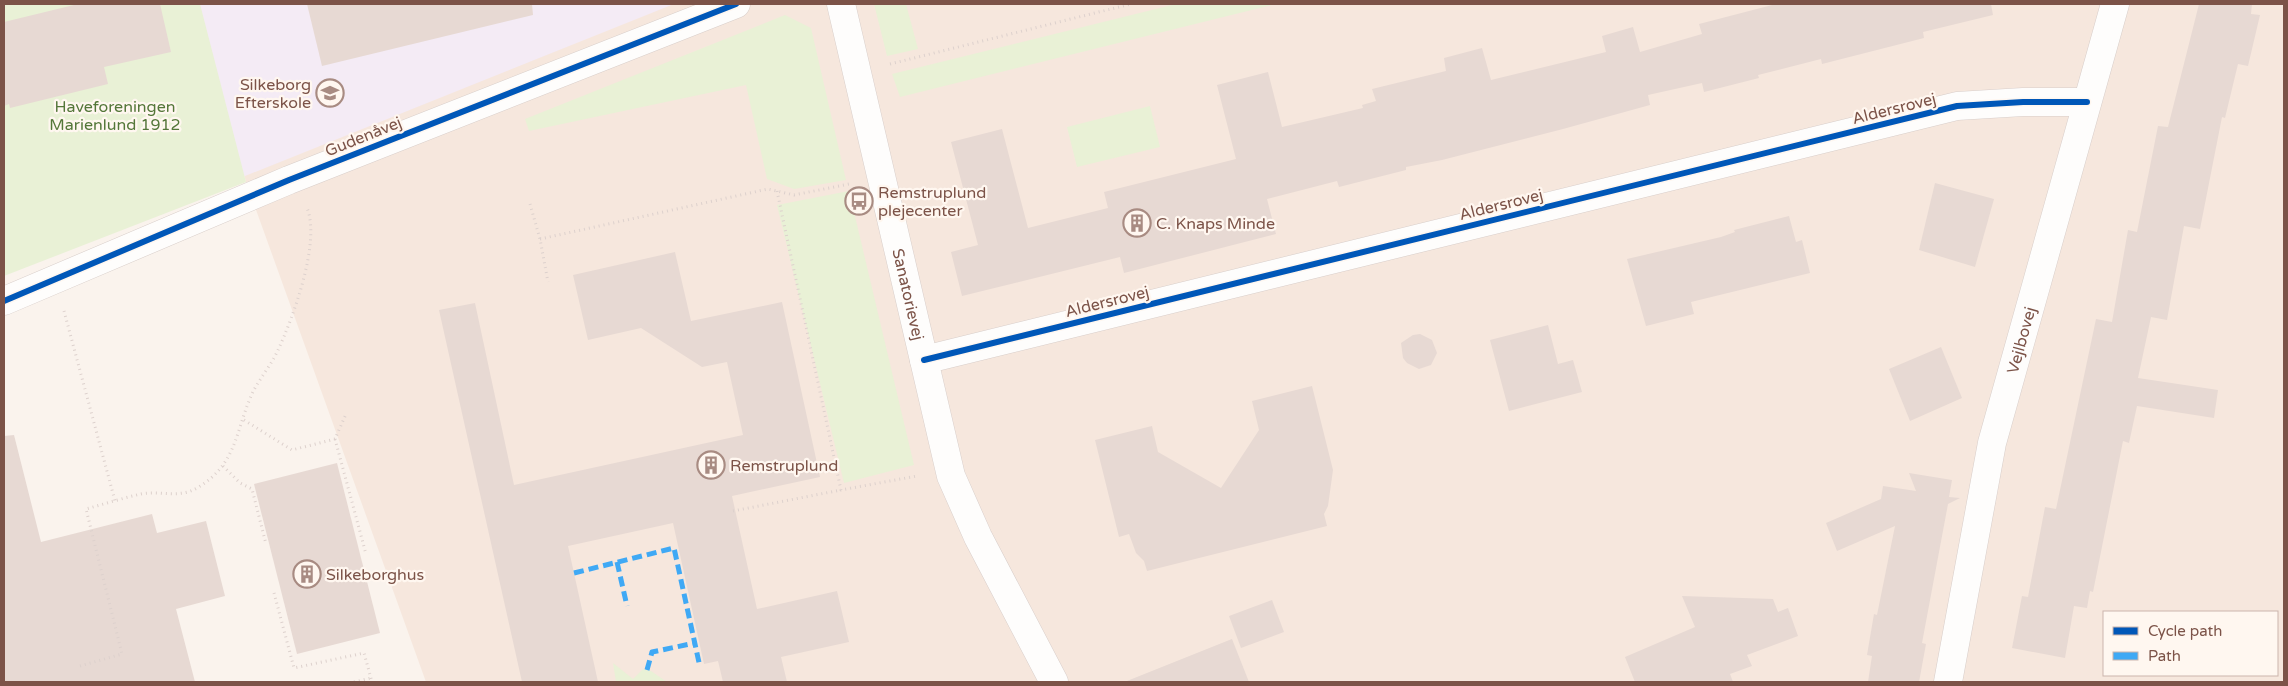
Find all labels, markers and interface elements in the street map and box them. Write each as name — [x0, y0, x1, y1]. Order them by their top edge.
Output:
place label: Silkeborg Efterskole — [235, 75, 311, 113]
school or university icon: Silkeborg Efterskole — [315, 78, 345, 108]
street label: Aldersrovej — [1850, 89, 1938, 129]
park label: Haveforeningen Marienlund 1912 — [49, 97, 181, 135]
street label: Gudenåvej — [322, 112, 405, 161]
place label: Remstruplund plejecenter — [878, 183, 986, 221]
street label: Aldersrovej — [1457, 185, 1545, 225]
bus stop icon: Remstruplund plejecenter — [844, 186, 874, 216]
building icon: C. Knaps Minde — [1122, 208, 1152, 238]
place label: C. Knaps Minde — [1156, 214, 1275, 234]
street label: Sanatorievej — [887, 247, 928, 342]
street label: Aldersrovej — [1063, 282, 1151, 322]
street label: Vejlbovej — [2003, 305, 2041, 376]
building icon: Remstruplund — [696, 450, 726, 480]
place label: Remstruplund — [730, 456, 838, 476]
building icon: Silkeborghus — [292, 559, 322, 589]
place label: Silkeborghus — [326, 565, 424, 585]
legend — [2103, 611, 2278, 676]
text: Cycle path — [2148, 622, 2222, 640]
text: Path — [2148, 647, 2181, 665]

